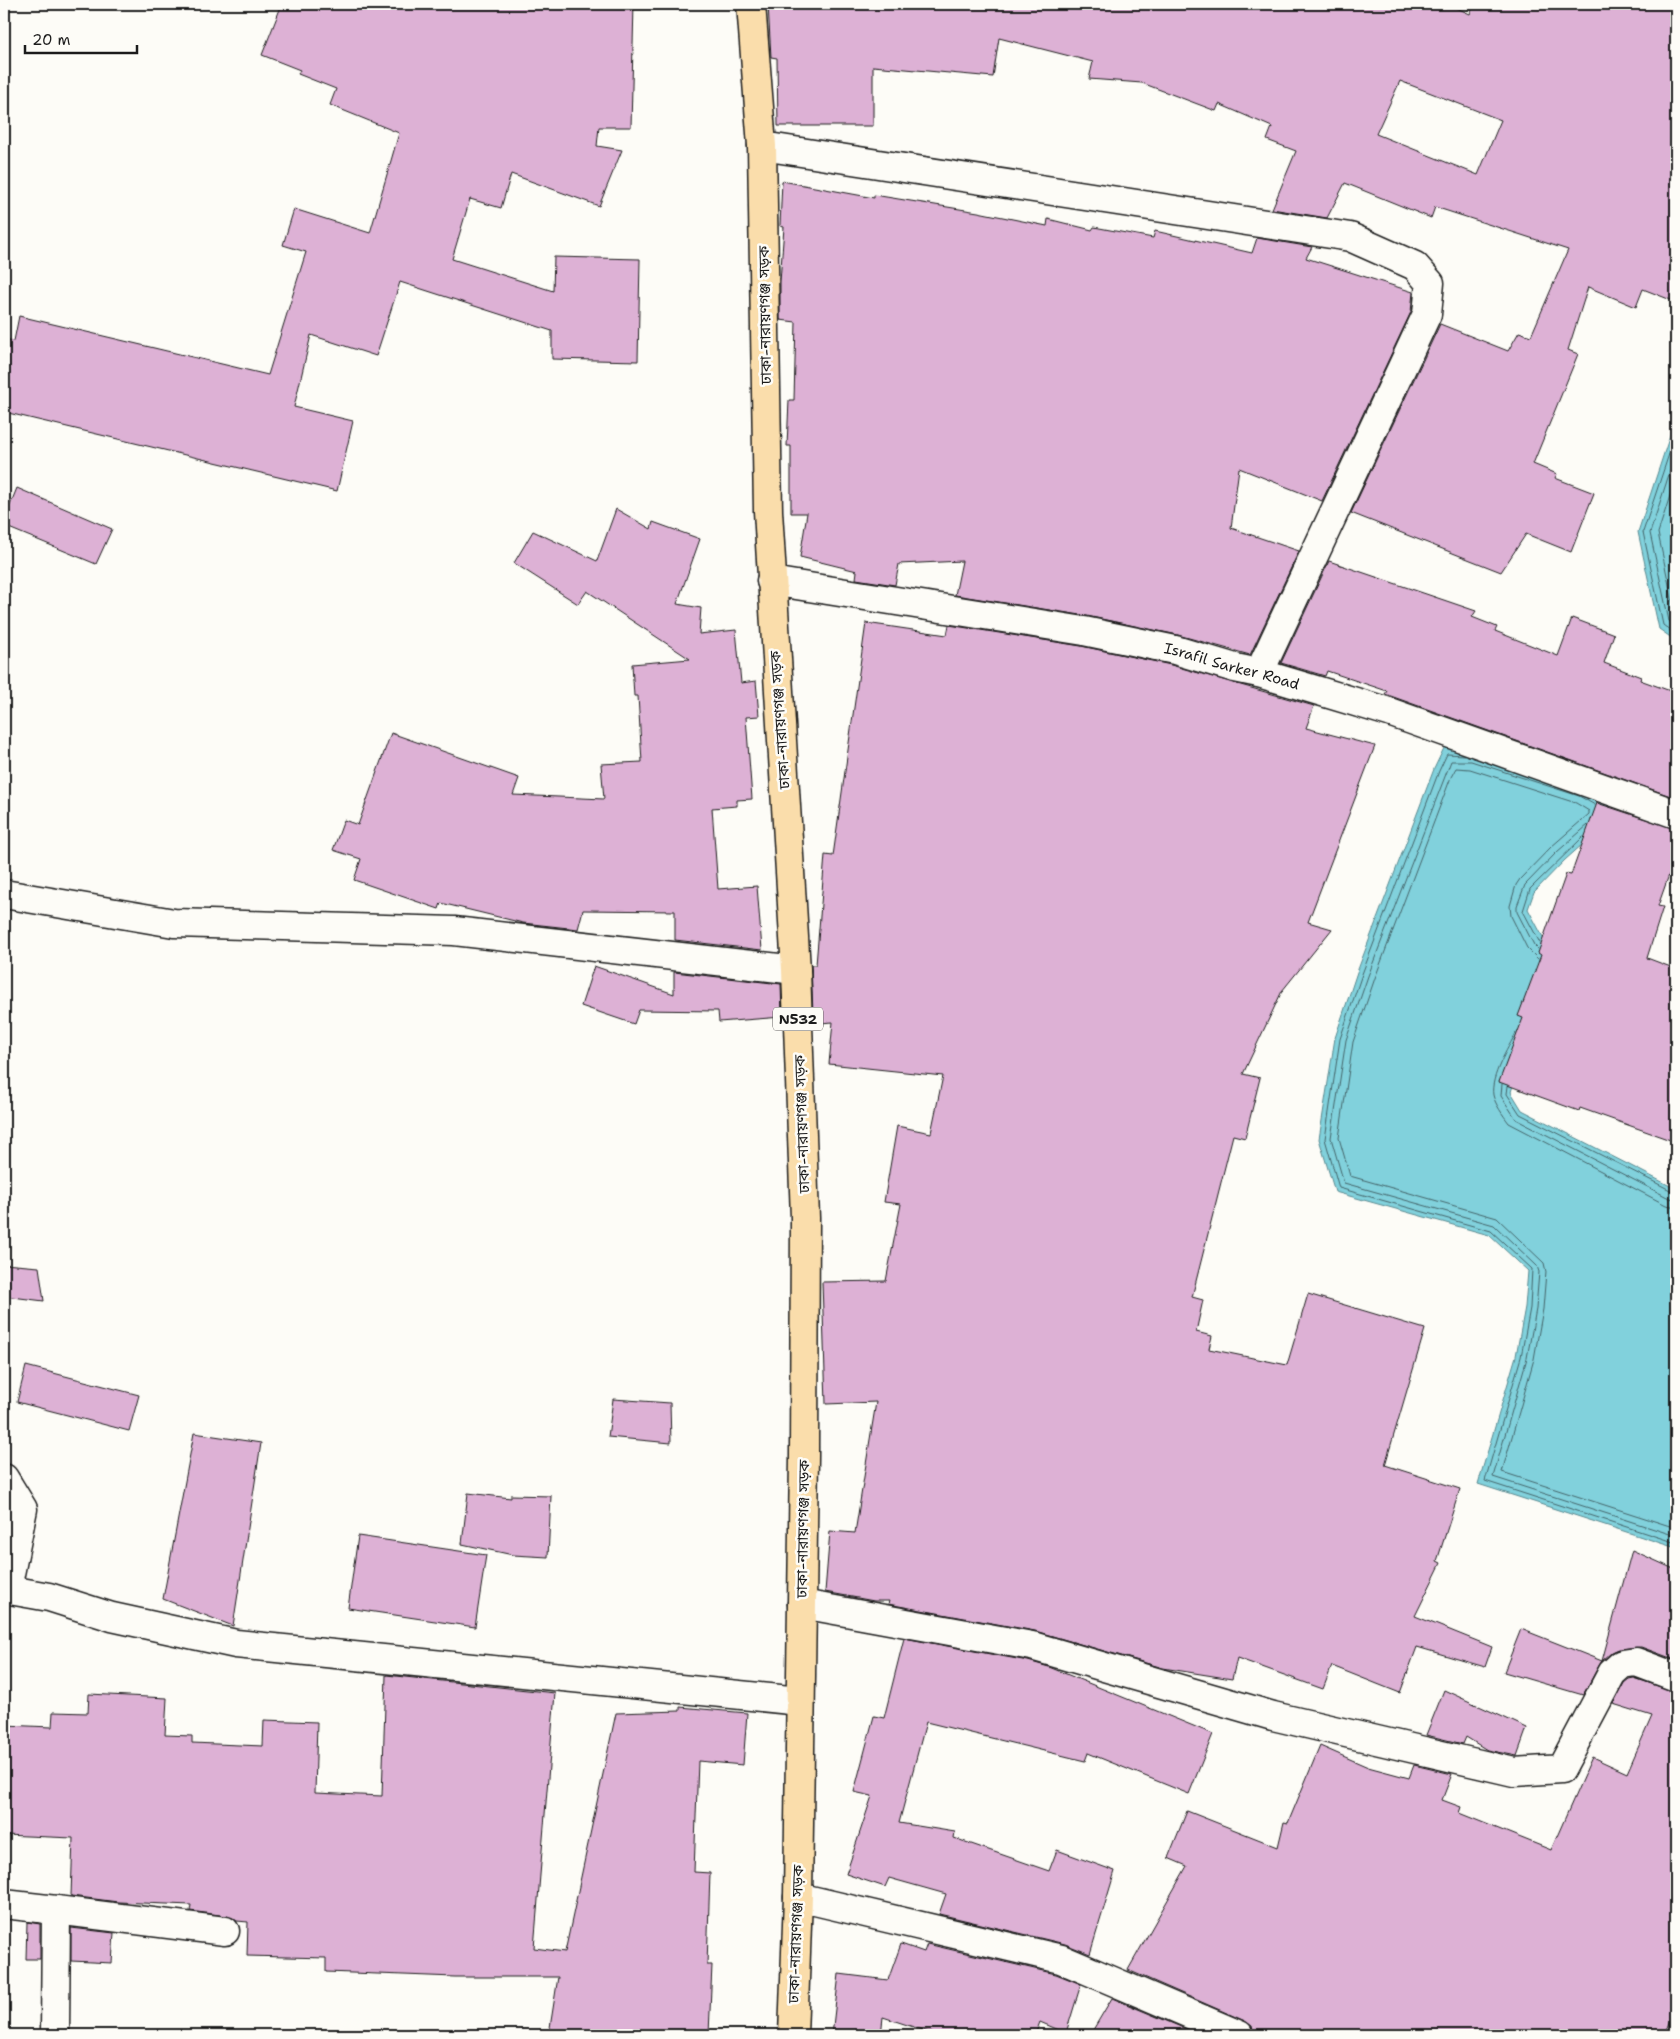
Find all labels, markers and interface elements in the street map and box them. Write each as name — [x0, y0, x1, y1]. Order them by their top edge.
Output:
scale bar — [25, 22, 138, 54]
text: 20 m — [32, 30, 71, 50]
street label: ঢাকা-নারায়ণগঞ্জ সড়ক — [754, 245, 776, 385]
street label: Israfil Sarker Road — [1162, 638, 1303, 695]
street label: ঢাকা-নারায়ণগঞ্জ সড়ক — [765, 649, 795, 791]
road number: N532 — [773, 1008, 823, 1030]
street label: ঢাকা-নারায়ণগঞ্জ সড়ক — [790, 1054, 814, 1195]
street label: ঢাকা-নারায়ণগঞ্জ সড়ক — [792, 1459, 814, 1599]
street label: ঢাকা-নারায়ণগঞ্জ সড়ক — [784, 1864, 808, 2005]

